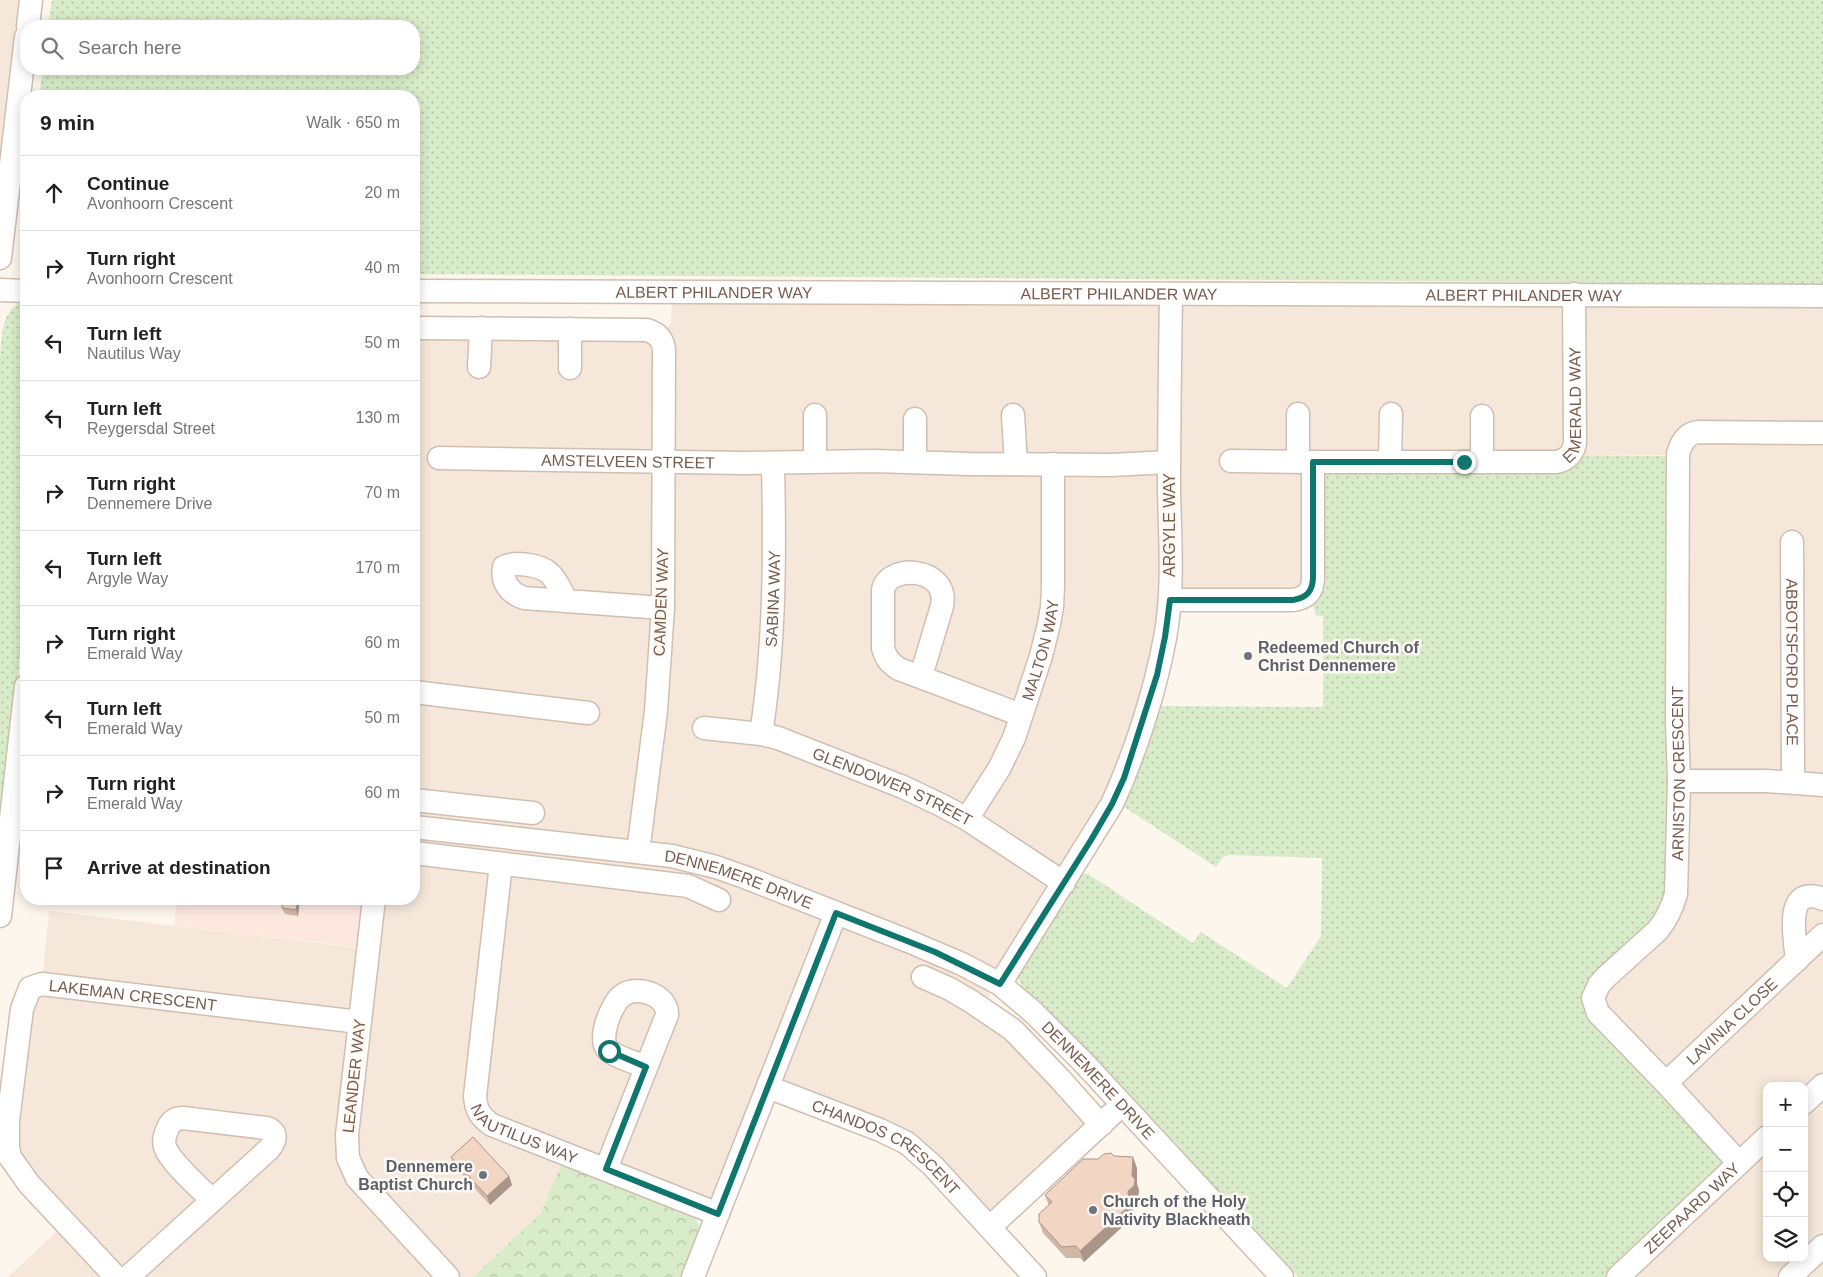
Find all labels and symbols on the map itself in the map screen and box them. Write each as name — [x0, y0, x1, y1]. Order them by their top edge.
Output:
street label: ALBERT PHILANDER WAY — [616, 283, 813, 301]
street label: ALBERT PHILANDER WAY — [1021, 285, 1218, 302]
street label: ALBERT PHILANDER WAY — [1426, 286, 1623, 304]
street label: EMERALD WAY — [1559, 346, 1584, 466]
street label: AMSTELVEEN STREET — [541, 451, 715, 471]
route end — [1453, 451, 1476, 474]
street label: ARGYLE WAY — [1161, 473, 1178, 577]
street label: CAMDEN WAY — [651, 547, 671, 656]
street label: SABINA WAY — [762, 550, 782, 648]
street label: ABBOTSFORD PLACE — [1784, 578, 1801, 746]
street label: MALTON WAY — [1018, 598, 1061, 703]
place label: Redeemed Church of Christ Dennemere — [1258, 639, 1420, 674]
marker: Redeemed Church of Christ Dennemere — [1242, 650, 1254, 662]
street label: ARNISTON CRESCENT — [1668, 686, 1688, 861]
street label: GLENDOWER STREET — [810, 744, 975, 829]
street label: DENNEMERE DRIVE — [664, 847, 815, 911]
street label: LAVINIA CLOSE — [1683, 975, 1780, 1068]
street label: LAKEMAN CRESCENT — [48, 976, 218, 1013]
street label: LEANDER WAY — [340, 1018, 368, 1134]
street label: DENNEMERE DRIVE — [1039, 1018, 1158, 1142]
route start — [598, 1040, 621, 1063]
street label: CHANDOS CRESCENT — [810, 1096, 964, 1198]
street label: NAUTILUS WAY — [468, 1101, 581, 1167]
place label: Dennemere Baptist Church — [358, 1158, 473, 1193]
street label: ZEEPAARD WAY — [1641, 1159, 1743, 1257]
marker: Dennemere Baptist Church — [477, 1169, 489, 1181]
place label: Church of the Holy Nativity Blackheath — [1103, 1193, 1251, 1228]
marker: Church of the Holy Nativity Blackheath — [1087, 1204, 1099, 1216]

